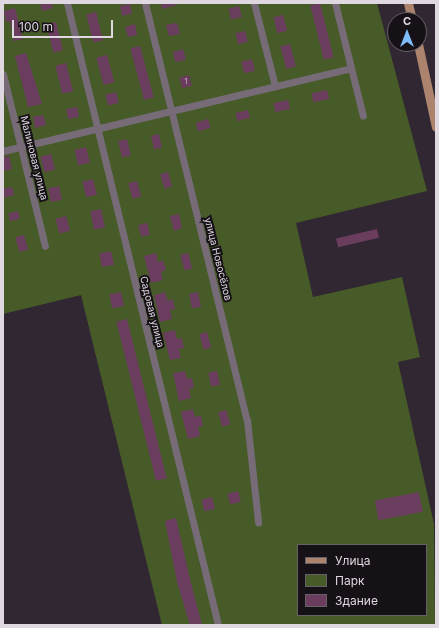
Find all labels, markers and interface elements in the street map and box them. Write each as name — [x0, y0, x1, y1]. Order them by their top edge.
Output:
scale bar — [14, 12, 115, 38]
north arrow — [387, 12, 427, 52]
text: С — [403, 14, 411, 28]
text: 100 m — [19, 19, 53, 34]
house number: 1 — [184, 77, 188, 87]
street label: Малиновая улица — [18, 115, 50, 201]
street label: улица Новосёлов — [202, 216, 234, 302]
street label: Садовая улица — [137, 275, 167, 349]
legend — [297, 544, 427, 616]
text: Улица — [335, 553, 370, 568]
text: Парк — [335, 573, 365, 588]
text: Здание — [335, 593, 378, 608]

